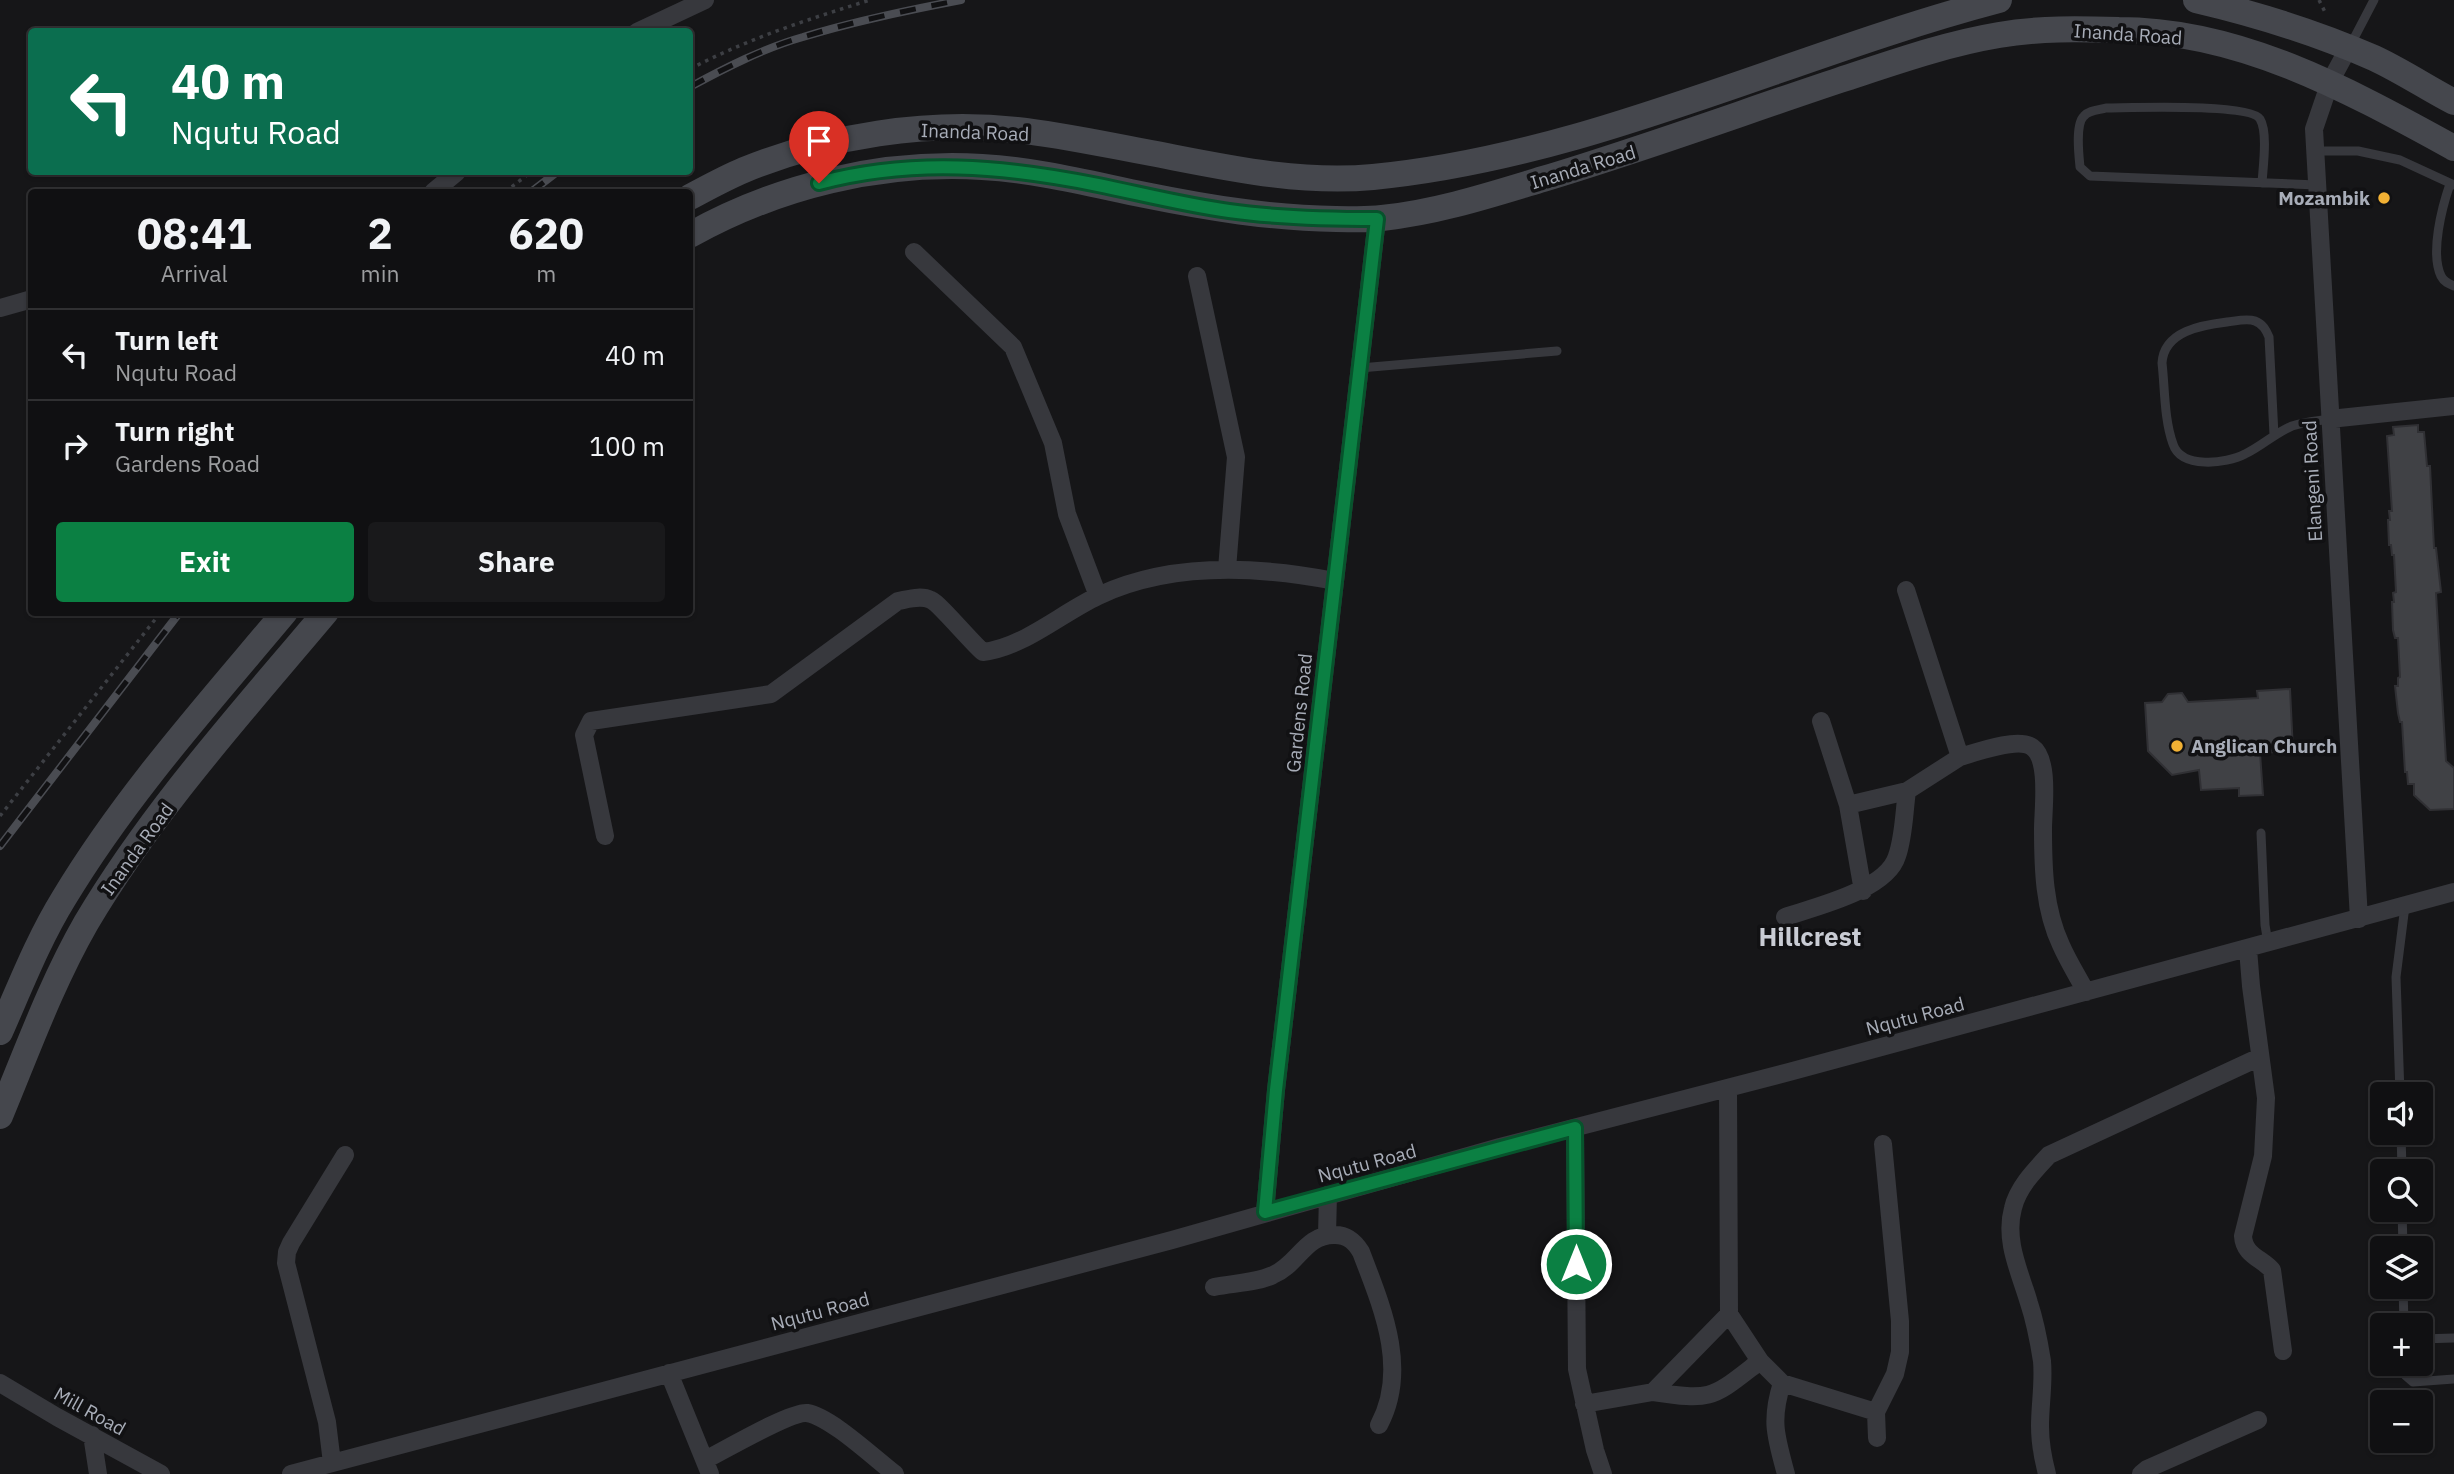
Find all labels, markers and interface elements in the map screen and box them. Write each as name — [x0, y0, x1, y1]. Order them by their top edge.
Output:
street label: Inanda Road — [2073, 18, 2183, 50]
text: 40 m — [171, 49, 285, 112]
icon: left — [56, 56, 147, 147]
text: Nqutu Road — [171, 111, 341, 153]
pin — [789, 111, 849, 183]
street label: Inanda Road — [920, 118, 1030, 146]
icon: arrive — [800, 122, 838, 160]
street label: Inanda Road — [1528, 140, 1638, 194]
place label: Mozambik — [2278, 186, 2370, 210]
marker: Mozambik — [2376, 190, 2392, 206]
text: 08:41 — [137, 206, 252, 261]
text: 2 — [367, 206, 393, 261]
text: 620 — [508, 206, 584, 261]
text: Arrival — [161, 258, 228, 288]
text: min — [361, 258, 399, 288]
text: m — [536, 258, 556, 288]
text: Turn left — [115, 323, 218, 357]
icon: left — [56, 336, 94, 374]
text: 40 m — [605, 338, 665, 372]
text: Nqutu Road — [115, 357, 237, 387]
text: Turn right — [115, 414, 234, 448]
street label: Elangeni Road — [2297, 420, 2327, 542]
icon: right — [56, 427, 94, 465]
text: 100 m — [589, 429, 665, 463]
text: Gardens Road — [115, 448, 260, 478]
button: Exit — [56, 522, 354, 602]
button: Share — [368, 522, 665, 602]
street label: Gardens Road — [1281, 652, 1317, 774]
place label: Anglican Church — [2191, 734, 2337, 758]
marker: Anglican Church — [2169, 738, 2185, 754]
street label: Inanda Road — [95, 798, 179, 900]
district label: Hillcrest — [1758, 919, 1862, 953]
street label: Nqutu Road — [1863, 991, 1967, 1041]
map controls — [2370, 1082, 2433, 1453]
button: sound — [2370, 1082, 2433, 1145]
street label: Nqutu Road — [1315, 1138, 1419, 1188]
button: search — [2370, 1159, 2433, 1222]
position arrow — [1539, 1227, 1613, 1301]
button: layers — [2370, 1236, 2433, 1299]
street label: Nqutu Road — [768, 1286, 872, 1336]
button: + — [2370, 1313, 2433, 1376]
street label: Mill Road — [50, 1381, 130, 1441]
button: − — [2370, 1390, 2433, 1453]

